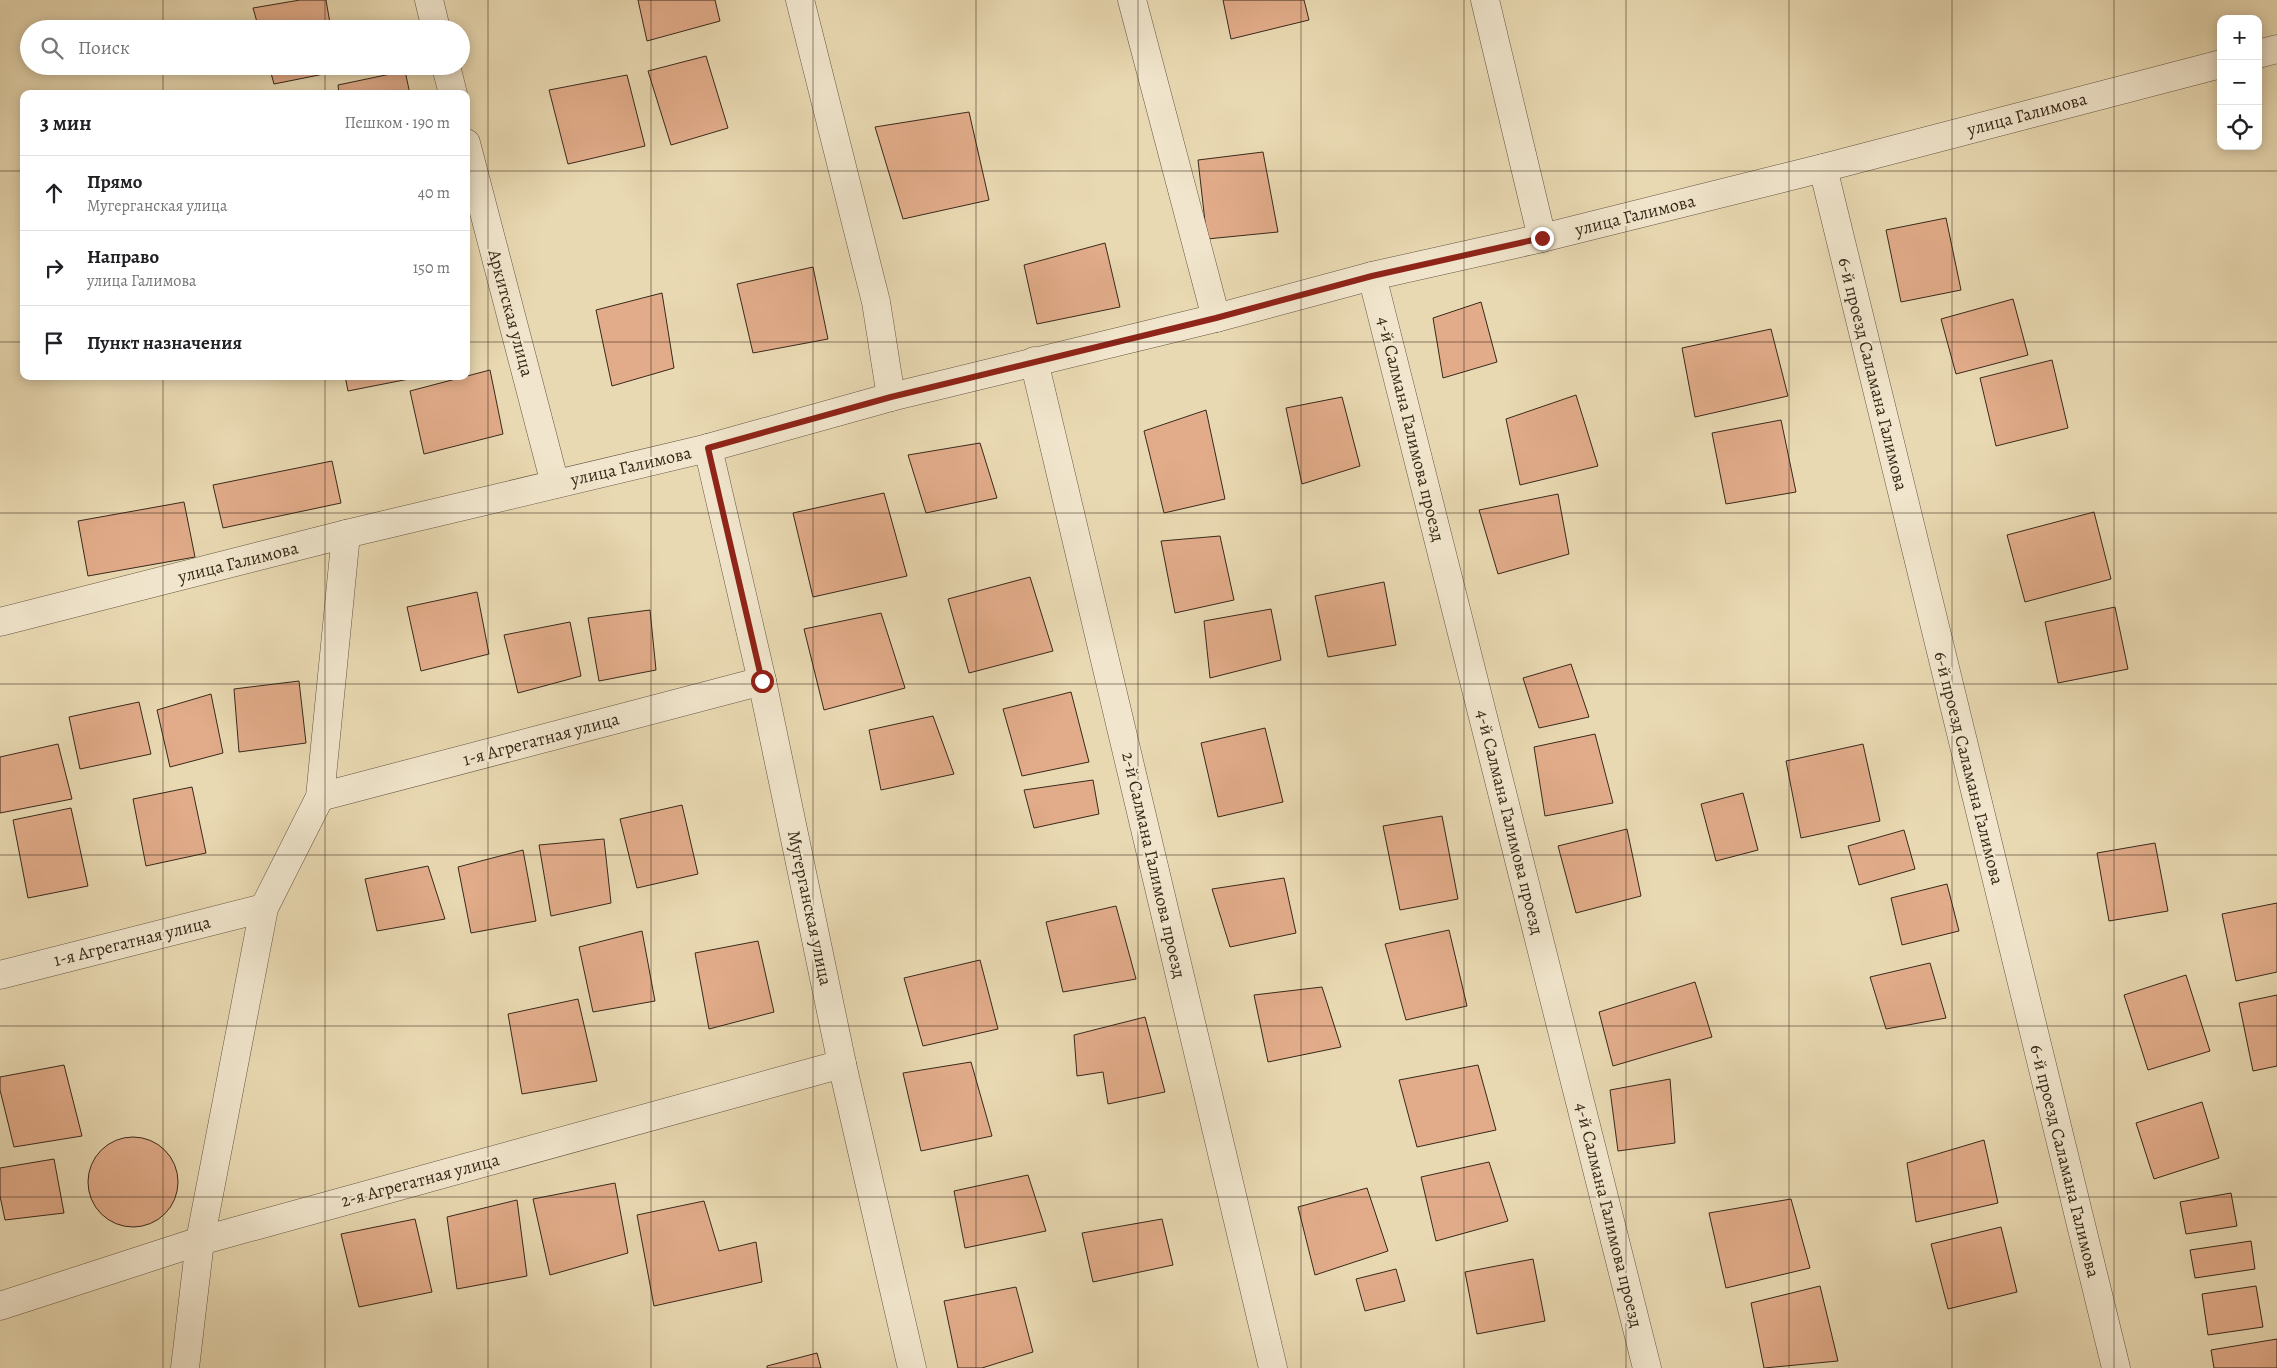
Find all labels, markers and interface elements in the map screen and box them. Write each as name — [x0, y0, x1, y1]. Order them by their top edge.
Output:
map controls — [2217, 15, 2262, 150]
button: + — [2217, 15, 2262, 60]
search box — [20, 20, 470, 75]
icon: search — [38, 34, 66, 62]
text: Поиск — [78, 35, 130, 61]
button: − — [2217, 60, 2262, 105]
street label: улица Галимова — [1963, 86, 2090, 142]
button: locate — [2217, 105, 2262, 150]
text: 3 мин — [40, 109, 92, 137]
text: Пешком · 190 m — [345, 112, 450, 134]
text: Прямо — [87, 169, 142, 195]
icon: ahead — [40, 179, 68, 207]
text: 40 m — [418, 182, 450, 204]
street label: улица Галимова — [1571, 188, 1698, 242]
text: Мугерганская улица — [87, 195, 227, 217]
route end — [1531, 227, 1554, 250]
text: Направо — [87, 244, 159, 270]
street label: Аркитская улица — [482, 246, 540, 380]
icon: right — [40, 254, 68, 282]
street label: 6-й проезд Саламана Галимова — [1832, 255, 1914, 494]
text: 150 m — [413, 257, 450, 279]
text: улица Галимова — [87, 270, 196, 292]
street label: 4-й Салмана Галимова проезд — [1371, 314, 1451, 544]
icon: arrive — [40, 329, 68, 357]
text: Пункт назначения — [87, 330, 242, 356]
street label: улица Галимова — [567, 440, 694, 492]
street label: улица Галимова — [174, 535, 301, 589]
street label: 6-й проезд Саламана Галимова — [1928, 649, 2010, 888]
route start — [751, 670, 774, 693]
street label: 1-я Агрегатная улица — [460, 706, 623, 771]
street label: 4-й Салмана Галимова проезд — [1470, 707, 1550, 937]
street label: 2-й Салмана Галимова проезд — [1116, 750, 1192, 981]
street label: Мугерганская улица — [782, 828, 838, 988]
street label: 1-я Агрегатная улица — [51, 910, 214, 972]
street label: 6-й проезд Саламана Галимова — [2024, 1042, 2106, 1281]
street label: 4-й Салмана Галимова проезд — [1569, 1100, 1649, 1330]
street label: 2-я Агрегатная улица — [338, 1147, 503, 1213]

